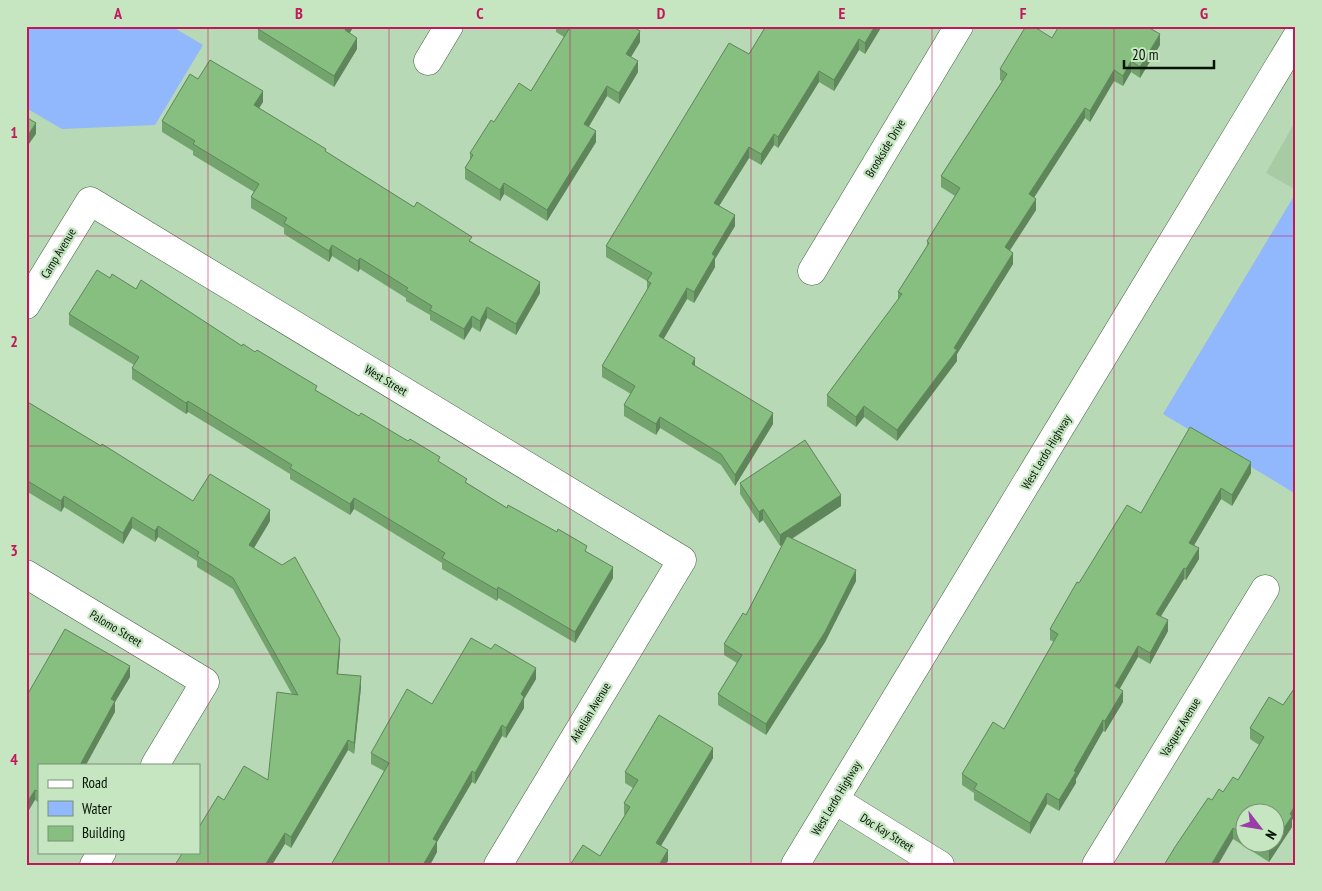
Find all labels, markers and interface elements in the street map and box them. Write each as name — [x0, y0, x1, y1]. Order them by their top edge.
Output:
text: A — [113, 3, 123, 23]
text: B — [295, 3, 303, 23]
text: C — [476, 3, 484, 23]
text: D — [657, 3, 666, 23]
text: E — [839, 3, 846, 23]
text: F — [1020, 3, 1027, 23]
text: G — [1200, 3, 1208, 23]
scale bar — [1124, 38, 1214, 70]
text: 20 m — [1132, 45, 1158, 64]
street label: Brookside Drive — [862, 116, 908, 180]
text: 1 — [10, 122, 18, 142]
street label: Camp Avenue — [37, 225, 79, 281]
text: 2 — [10, 331, 18, 351]
street label: West Street — [362, 361, 411, 399]
street label: West Lerdo Highway — [1018, 412, 1074, 492]
text: 3 — [10, 540, 18, 560]
street label: Palomo Street — [87, 607, 145, 650]
street label: Arkelian Avenue — [566, 680, 614, 744]
street label: Vasquez Avenue — [1156, 695, 1203, 760]
text: 4 — [10, 749, 18, 769]
street label: West Lerdo Highway — [808, 758, 864, 838]
legend — [38, 764, 200, 854]
text: Road — [82, 773, 108, 792]
text: Water — [82, 799, 113, 818]
north arrow — [1234, 804, 1284, 854]
street label: Doc Kay Street — [858, 810, 917, 855]
text: Building — [82, 823, 125, 842]
text: N — [1261, 827, 1281, 843]

